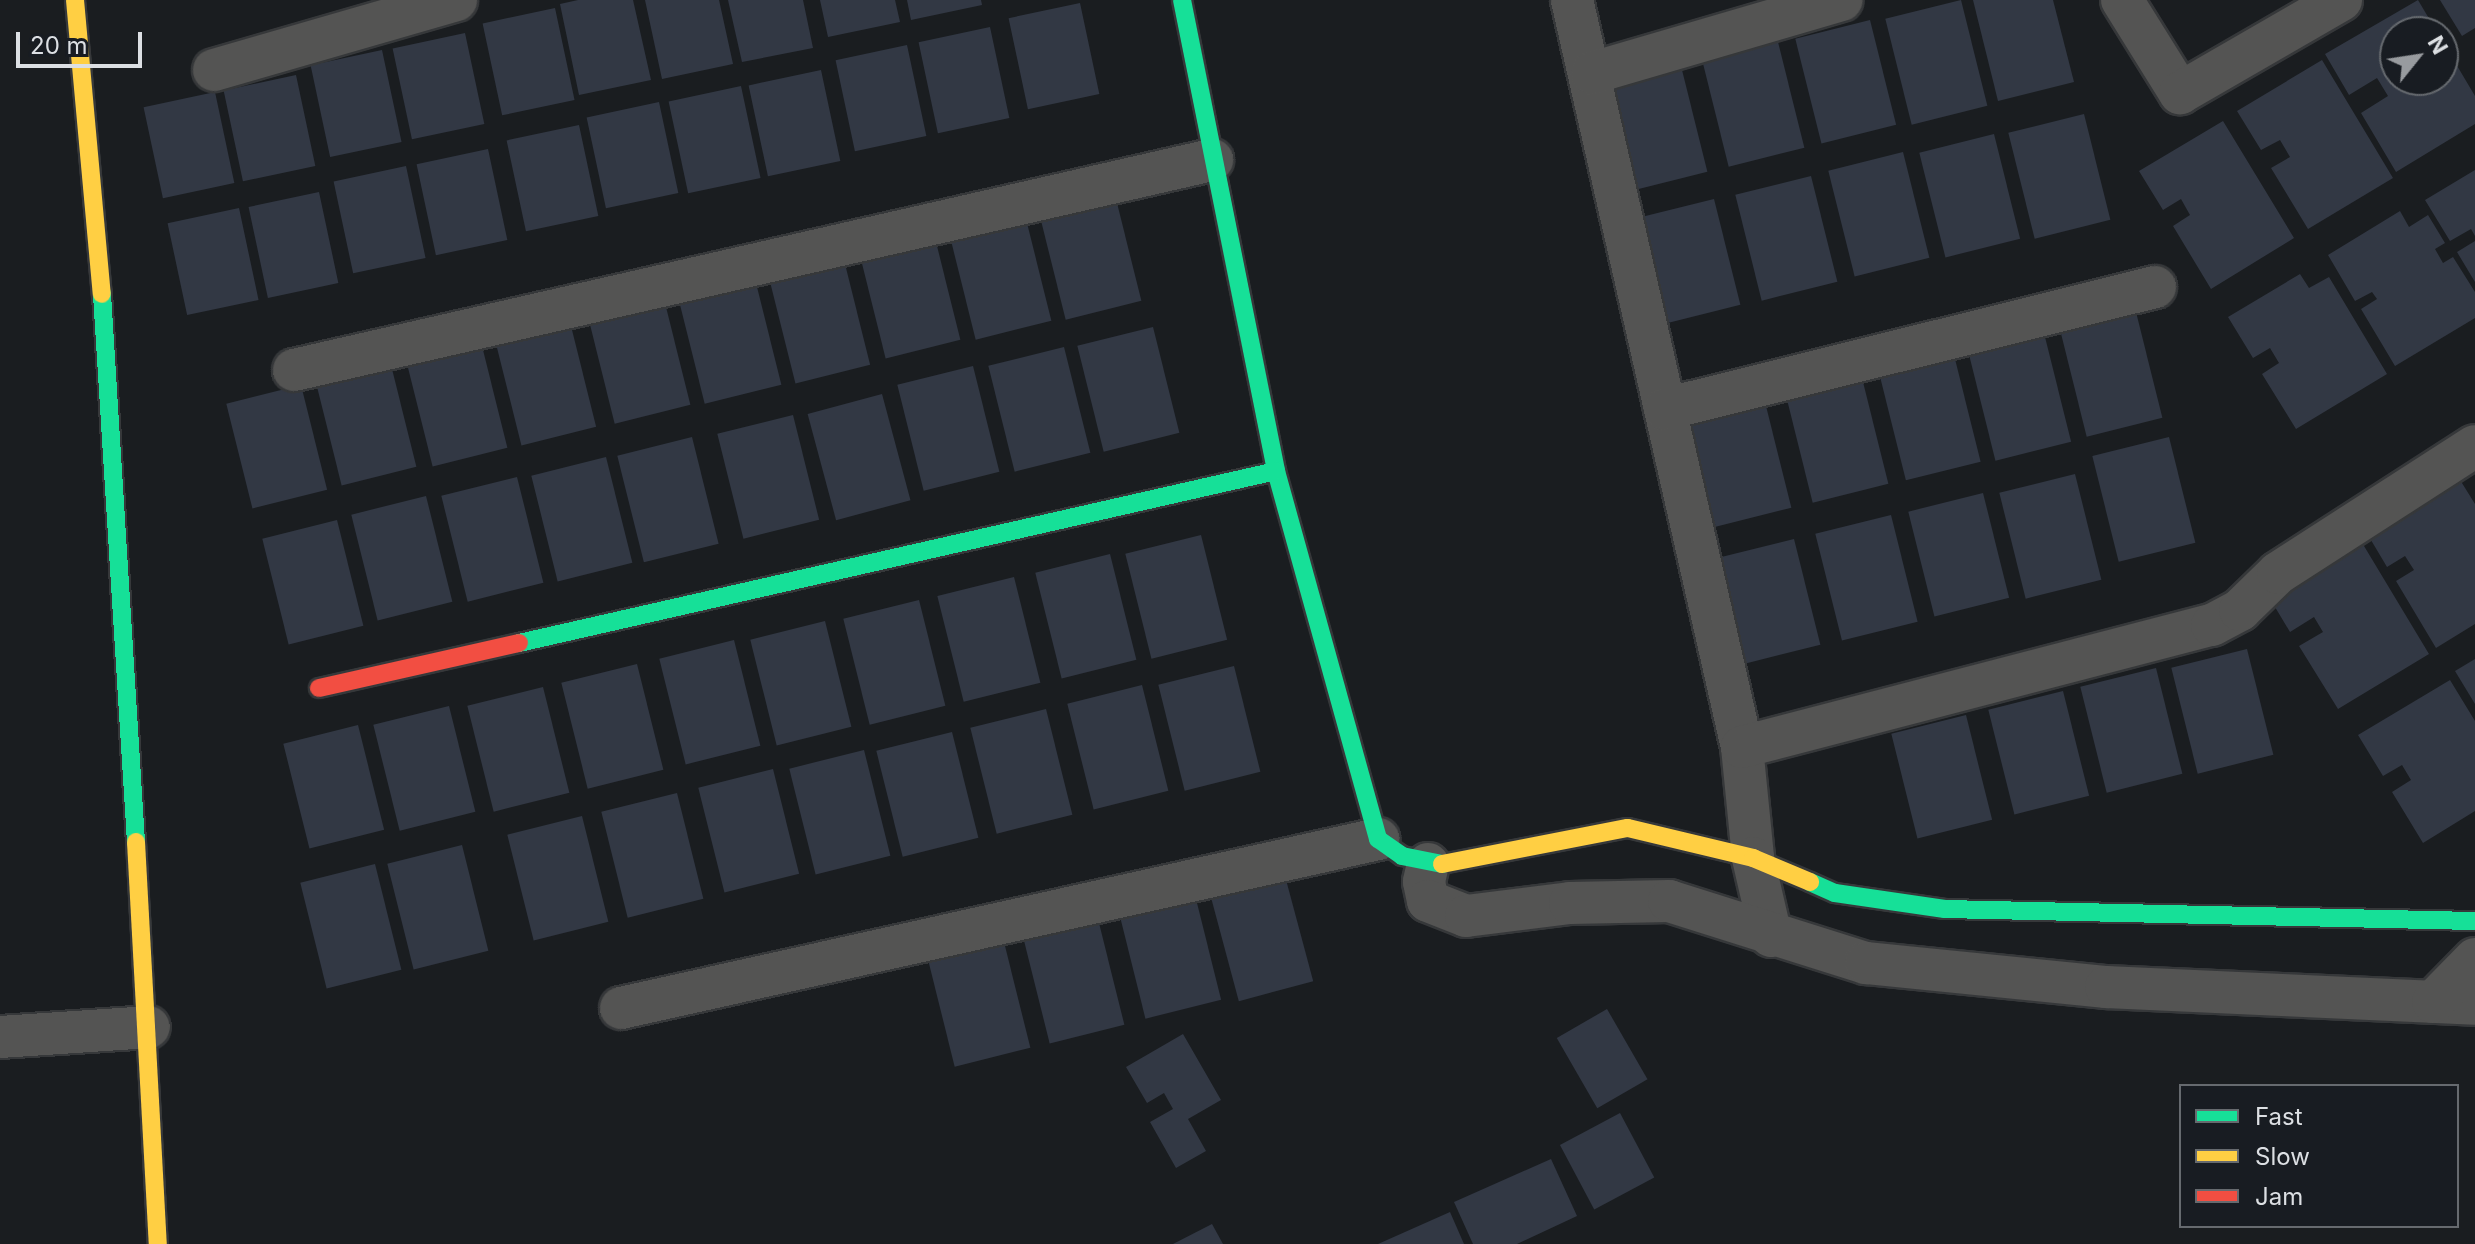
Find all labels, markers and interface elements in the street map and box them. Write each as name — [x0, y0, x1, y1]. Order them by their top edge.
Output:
scale bar — [20, 16, 146, 66]
north arrow — [2379, 16, 2459, 96]
text: 20 m — [30, 31, 88, 60]
text: N — [2423, 31, 2454, 59]
legend — [2179, 1084, 2459, 1228]
text: Fast — [2255, 1102, 2303, 1131]
text: Slow — [2255, 1142, 2310, 1171]
text: Jam — [2255, 1182, 2303, 1211]

